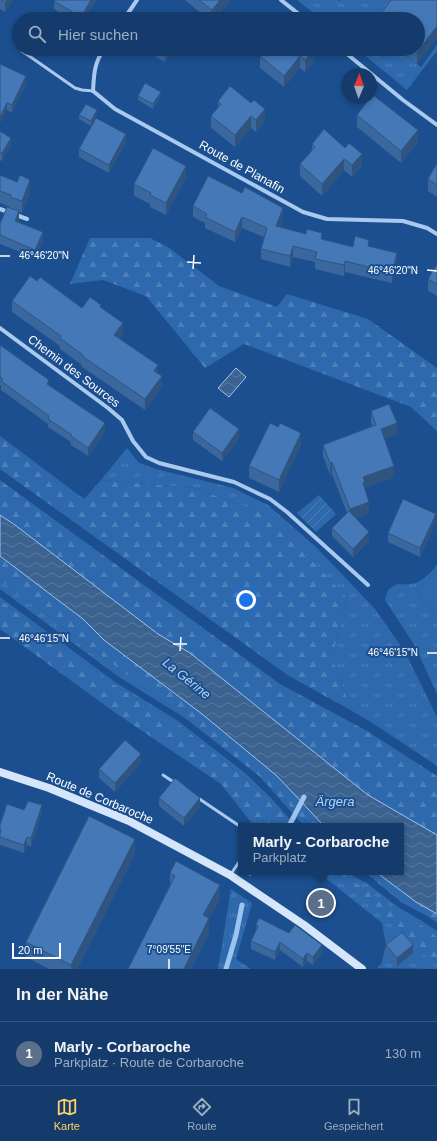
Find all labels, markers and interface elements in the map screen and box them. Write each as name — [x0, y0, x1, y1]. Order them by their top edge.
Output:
search box — [12, 12, 425, 56]
icon: search — [26, 23, 48, 45]
text: Hier suchen — [58, 26, 138, 43]
north arrow — [341, 68, 377, 104]
street label: Route de Planafin — [197, 138, 287, 196]
text: 46°46'20"N — [19, 250, 69, 261]
text: 46°46'20"N — [368, 265, 418, 276]
street label: Chemin des Sources — [25, 332, 123, 410]
your location — [236, 590, 256, 610]
text: 46°46'15"N — [19, 633, 69, 644]
text: 46°46'15"N — [368, 647, 418, 658]
water label: La Gérine — [160, 655, 214, 702]
street label: Route de Corbaroche — [44, 769, 156, 827]
water label: Ärgera — [314, 794, 355, 809]
popup — [238, 823, 404, 875]
text: Marly - Corbaroche — [253, 833, 389, 850]
text: Parkplatz — [253, 850, 307, 865]
pin: 1 — [308, 888, 334, 918]
scale bar — [12, 941, 61, 960]
text: 20 m — [18, 944, 42, 956]
text: 7°09'55"E — [147, 944, 191, 955]
text: In der Nähe — [16, 985, 109, 1004]
text: Marly - Corbaroche — [54, 1038, 191, 1055]
text: 1 — [25, 1046, 33, 1061]
text: 130 m — [385, 1046, 421, 1061]
text: Parkplatz · Route de Corbaroche — [54, 1055, 244, 1070]
tab: Karte — [54, 1096, 80, 1132]
tab: Route — [187, 1096, 217, 1132]
tab: Gespeichert — [324, 1096, 383, 1132]

